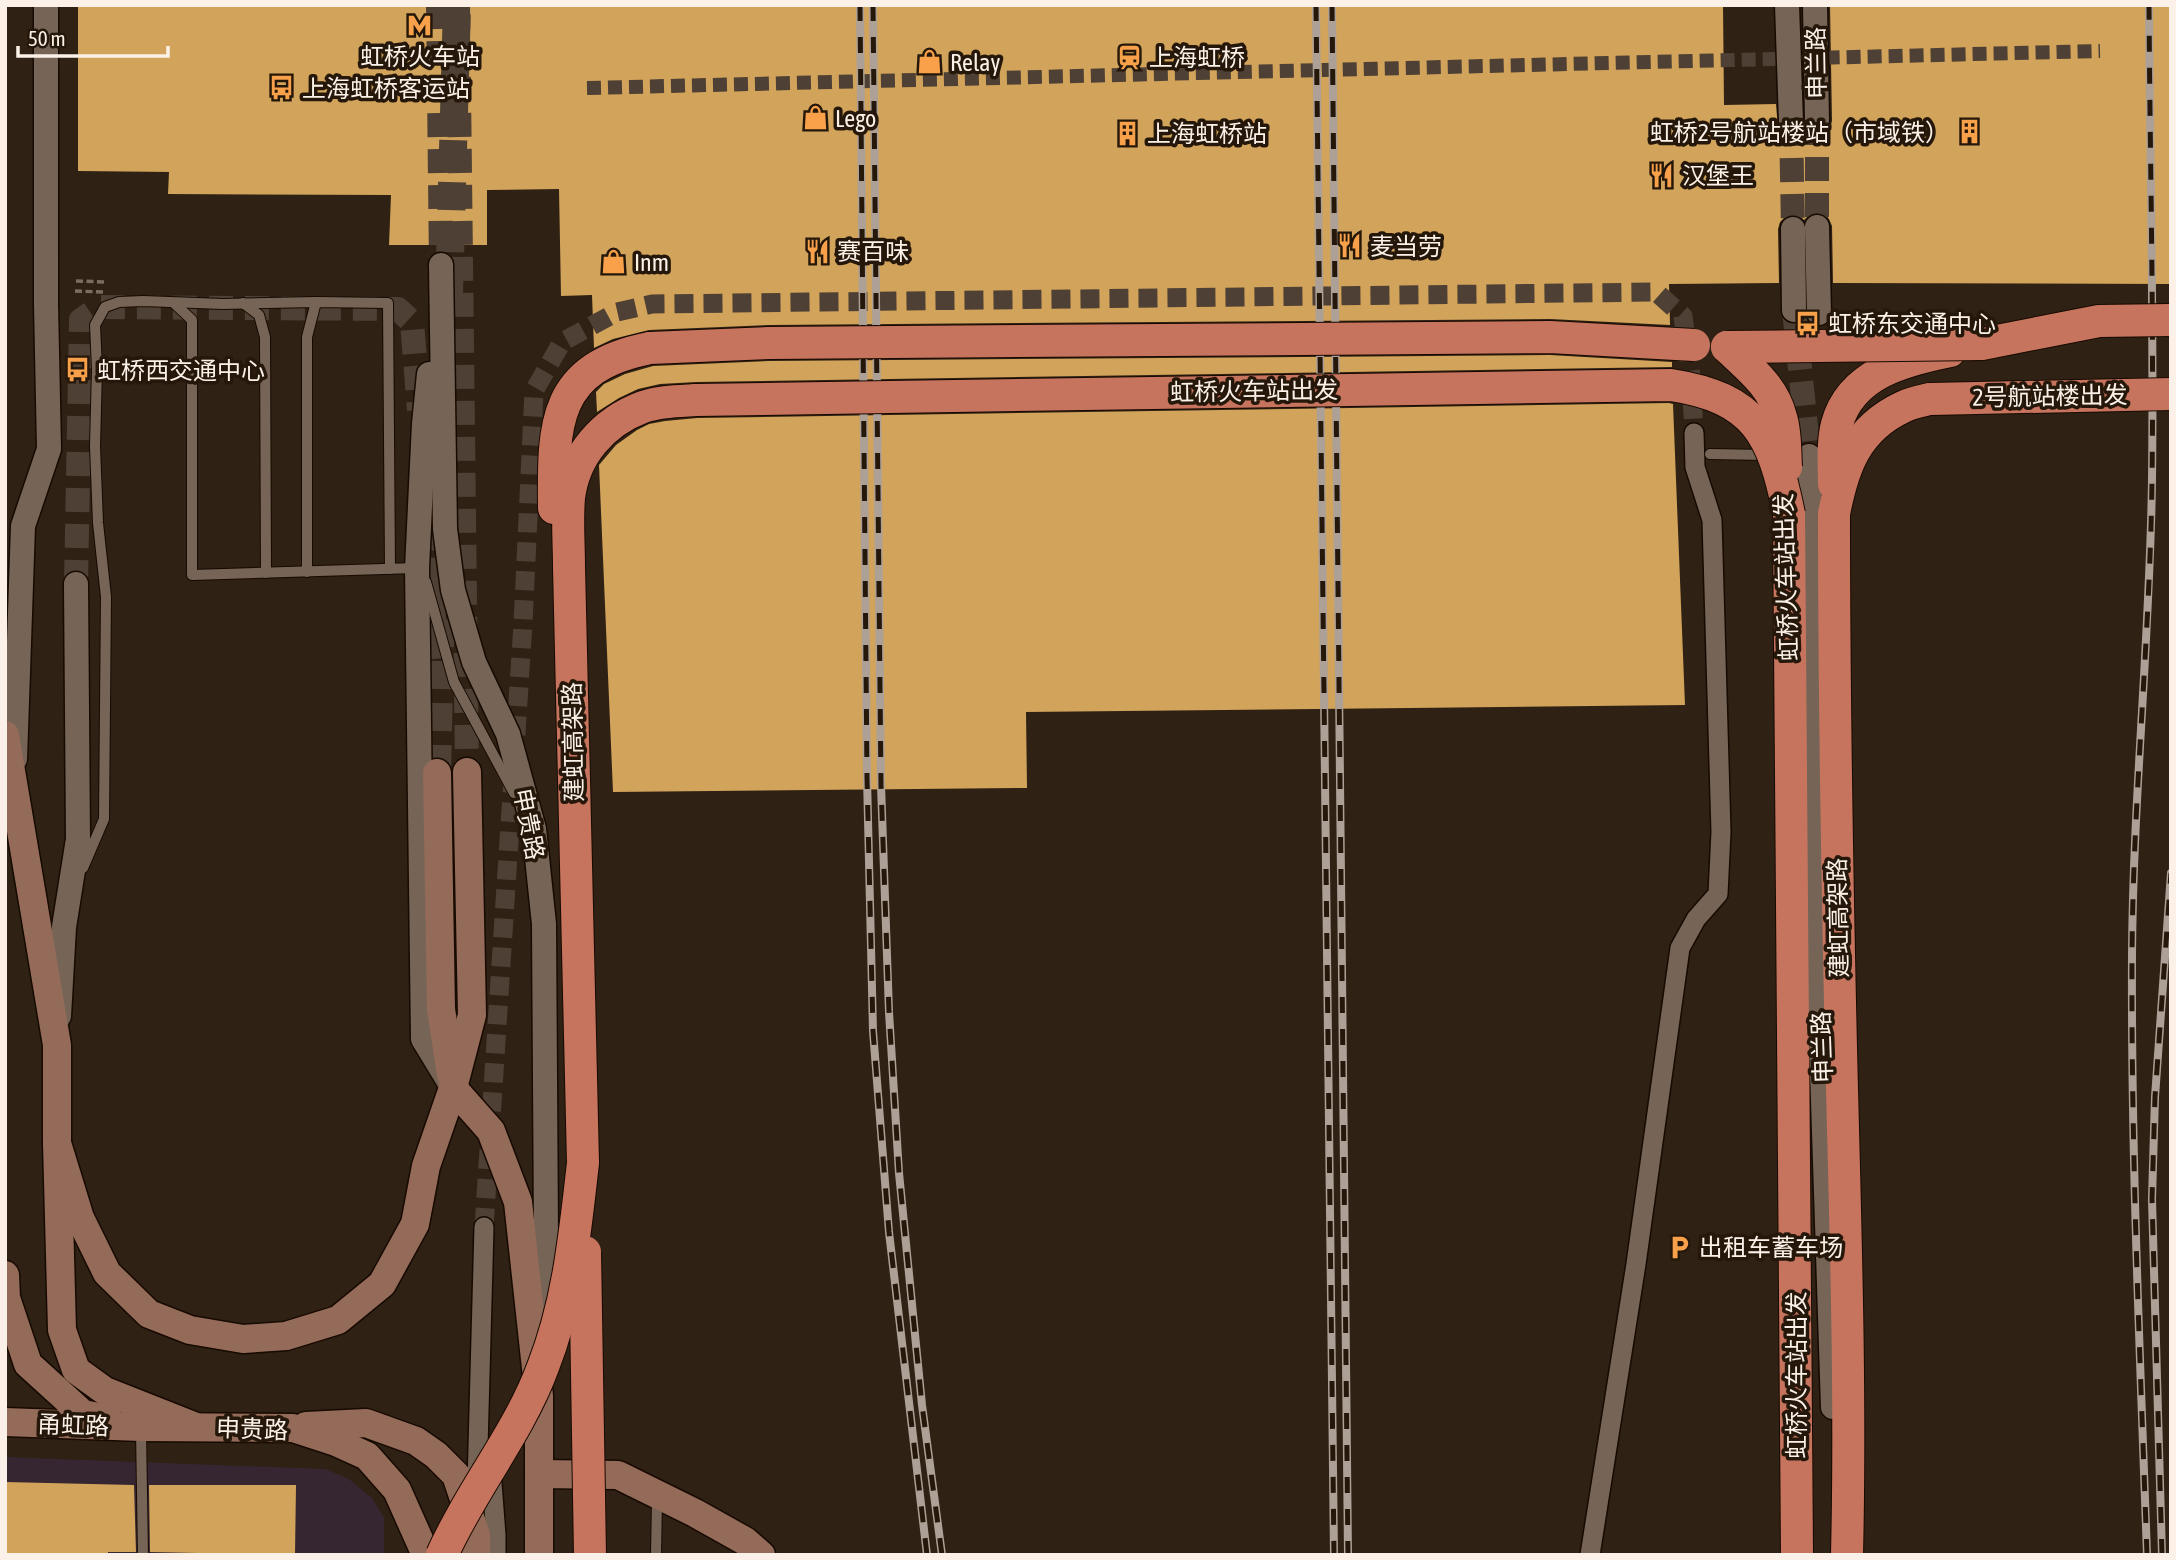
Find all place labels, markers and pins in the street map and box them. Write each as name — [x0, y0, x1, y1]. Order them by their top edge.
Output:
metro station icon: 虹桥火车站 — [406, 11, 434, 39]
place label: 虹桥火车站 — [360, 43, 480, 70]
station icon: 上海虹桥 — [1115, 43, 1143, 71]
place label: 上海虹桥 — [1149, 44, 1245, 71]
shop icon: Relay — [916, 48, 944, 76]
place label: Relay — [950, 49, 1000, 76]
bus stop icon: 上海虹桥客运站 — [268, 74, 296, 102]
place label: 上海虹桥客运站 — [302, 75, 470, 102]
shop icon: Lego — [801, 104, 829, 132]
place label: Lego — [835, 105, 876, 132]
building icon: 虹桥2号航站楼站（市域铁） — [1955, 118, 1983, 146]
building icon: 上海虹桥站 — [1113, 119, 1141, 147]
place label: 虹桥2号航站楼站（市域铁） — [1650, 119, 1949, 146]
place label: 上海虹桥站 — [1147, 120, 1267, 147]
restaurant icon: 汉堡王 — [1648, 161, 1676, 189]
place label: 汉堡王 — [1682, 162, 1754, 189]
restaurant icon: 麦当劳 — [1336, 232, 1364, 260]
place label: 麦当劳 — [1370, 233, 1442, 260]
restaurant icon: 赛百味 — [803, 237, 831, 265]
place label: 赛百味 — [837, 238, 909, 265]
shop icon: Inm — [600, 248, 628, 276]
place label: Inm — [634, 249, 669, 276]
bus stop icon: 虹桥东交通中心 — [1794, 309, 1822, 337]
place label: 虹桥东交通中心 — [1828, 310, 1996, 337]
bus stop icon: 虹桥西交通中心 — [63, 356, 91, 384]
place label: 虹桥西交通中心 — [97, 357, 265, 384]
parking icon: 出租车蓄车场 — [1665, 1233, 1693, 1261]
place label: 出租车蓄车场 — [1699, 1234, 1843, 1261]

